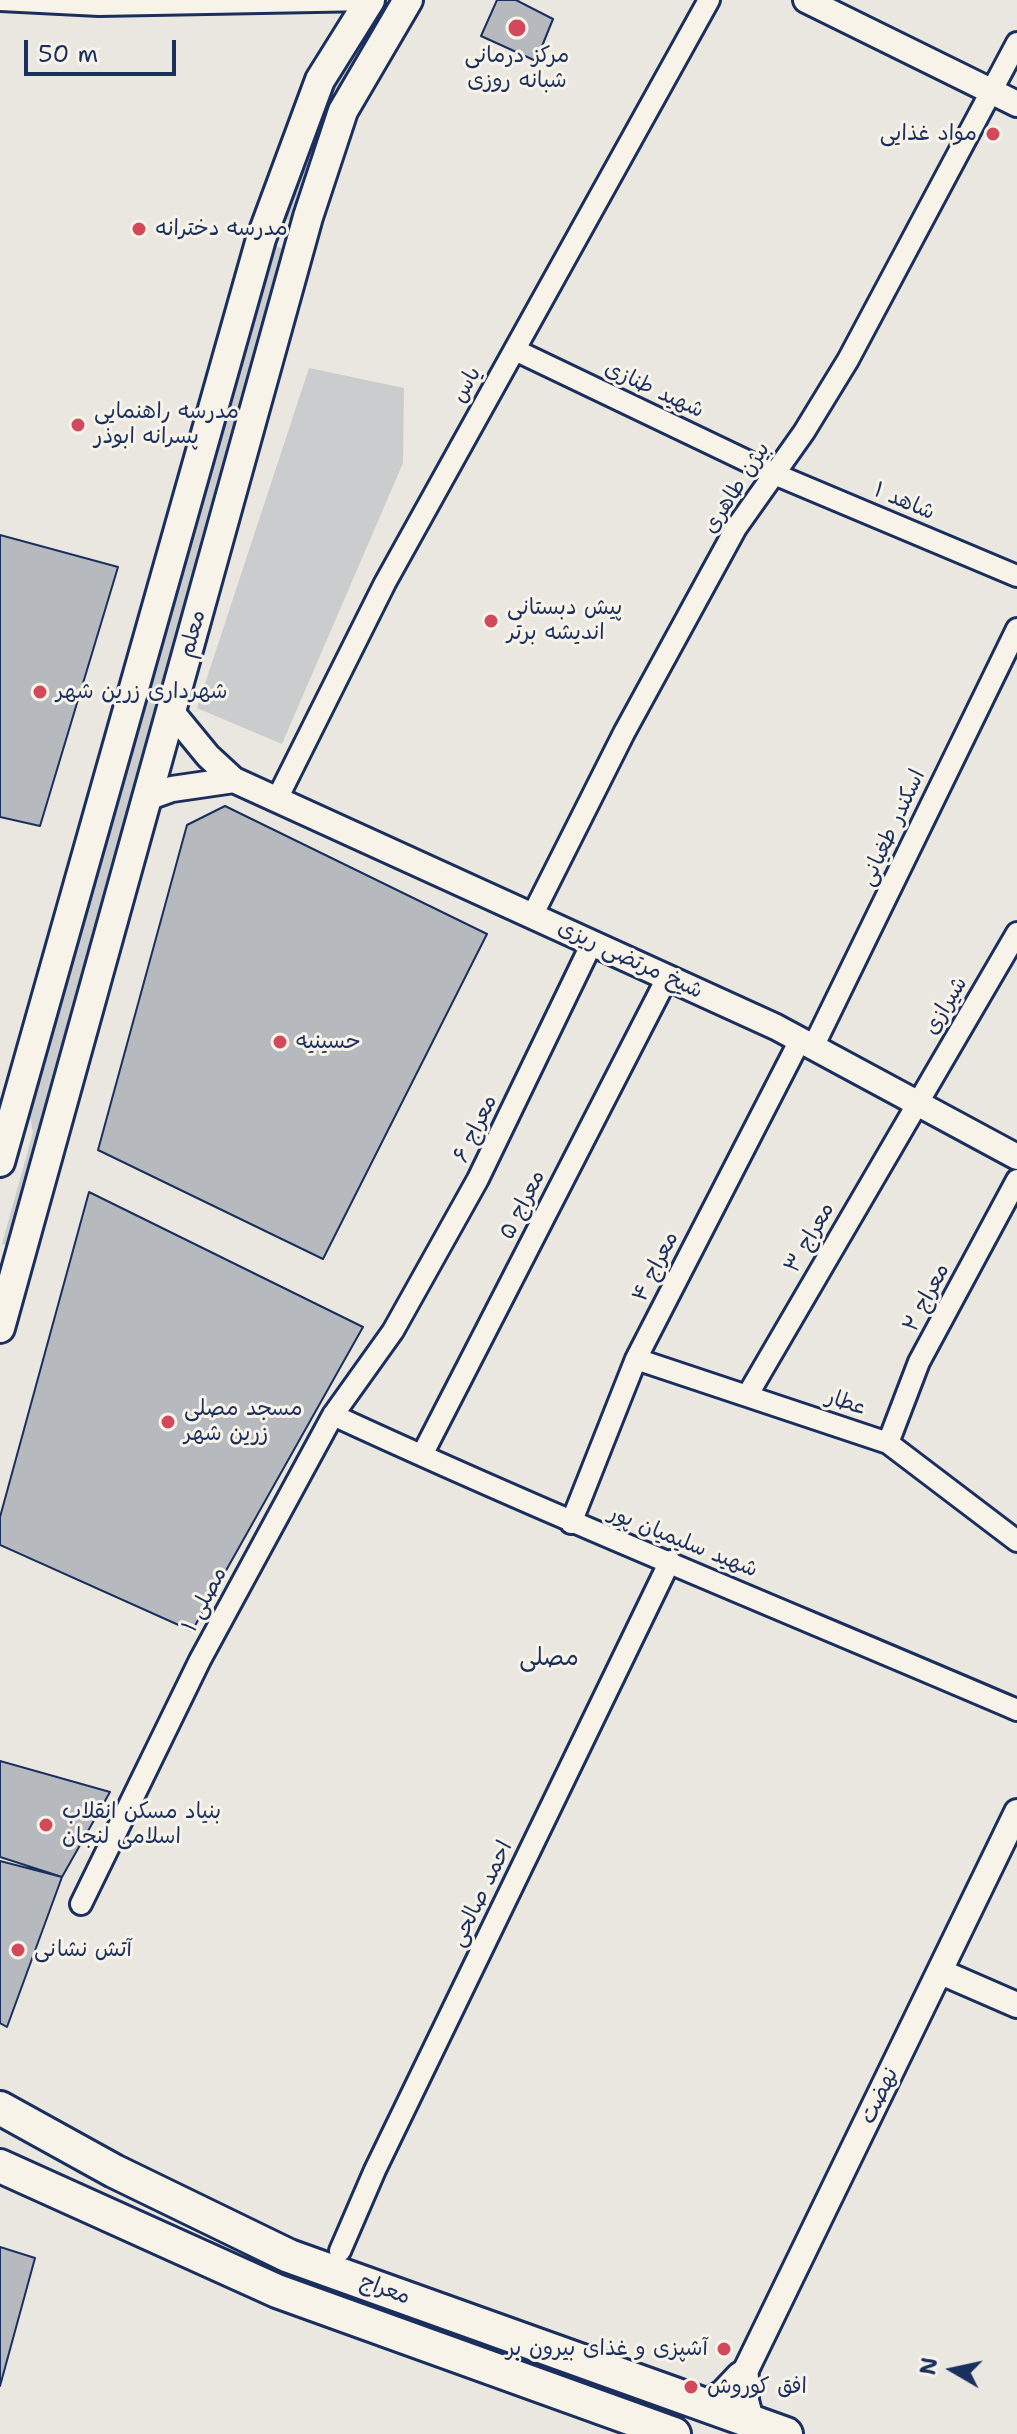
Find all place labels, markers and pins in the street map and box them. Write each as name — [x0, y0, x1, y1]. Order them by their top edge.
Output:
marker: مرکز درمانی شبانه روزی — [506, 17, 528, 39]
place label: مرکز درمانی شبانه روزی — [465, 43, 569, 94]
place label: مواد غذایی — [880, 121, 977, 147]
marker: مواد غذایی — [984, 125, 1002, 143]
place label: مدرسه دخترانه — [155, 216, 288, 242]
marker: مدرسه دخترانه — [130, 220, 148, 238]
place label: مدرسه راهنمایی پسرانه ابوذر — [94, 399, 239, 450]
marker: مدرسه راهنمایی پسرانه ابوذر — [69, 416, 87, 434]
place label: پیش دبستانی اندیشه برتر — [507, 595, 622, 646]
marker: پیش دبستانی اندیشه برتر — [482, 612, 500, 630]
place label: شهرداری زرین شهر — [56, 679, 228, 705]
marker: شهرداری زرین شهر — [31, 683, 49, 701]
place label: حسینیه — [296, 1029, 361, 1055]
marker: حسینیه — [271, 1033, 289, 1051]
place label: مسجد مصلی زرین شهر — [184, 1396, 302, 1448]
marker: مسجد مصلی زرین شهر — [159, 1413, 177, 1431]
place label: بنیاد مسکن انقلاب اسلامی لنجان — [62, 1799, 221, 1850]
marker: بنیاد مسکن انقلاب اسلامی لنجان — [37, 1816, 55, 1834]
place label: آتش نشانی — [34, 1937, 132, 1963]
marker: آتش نشانی — [9, 1941, 27, 1959]
place label: آشپزی و غذای بیرون بر — [506, 2336, 708, 2362]
marker: آشپزی و غذای بیرون بر — [715, 2340, 733, 2358]
place label: افق کوروش — [707, 2374, 807, 2400]
marker: افق کوروش — [682, 2378, 700, 2396]

